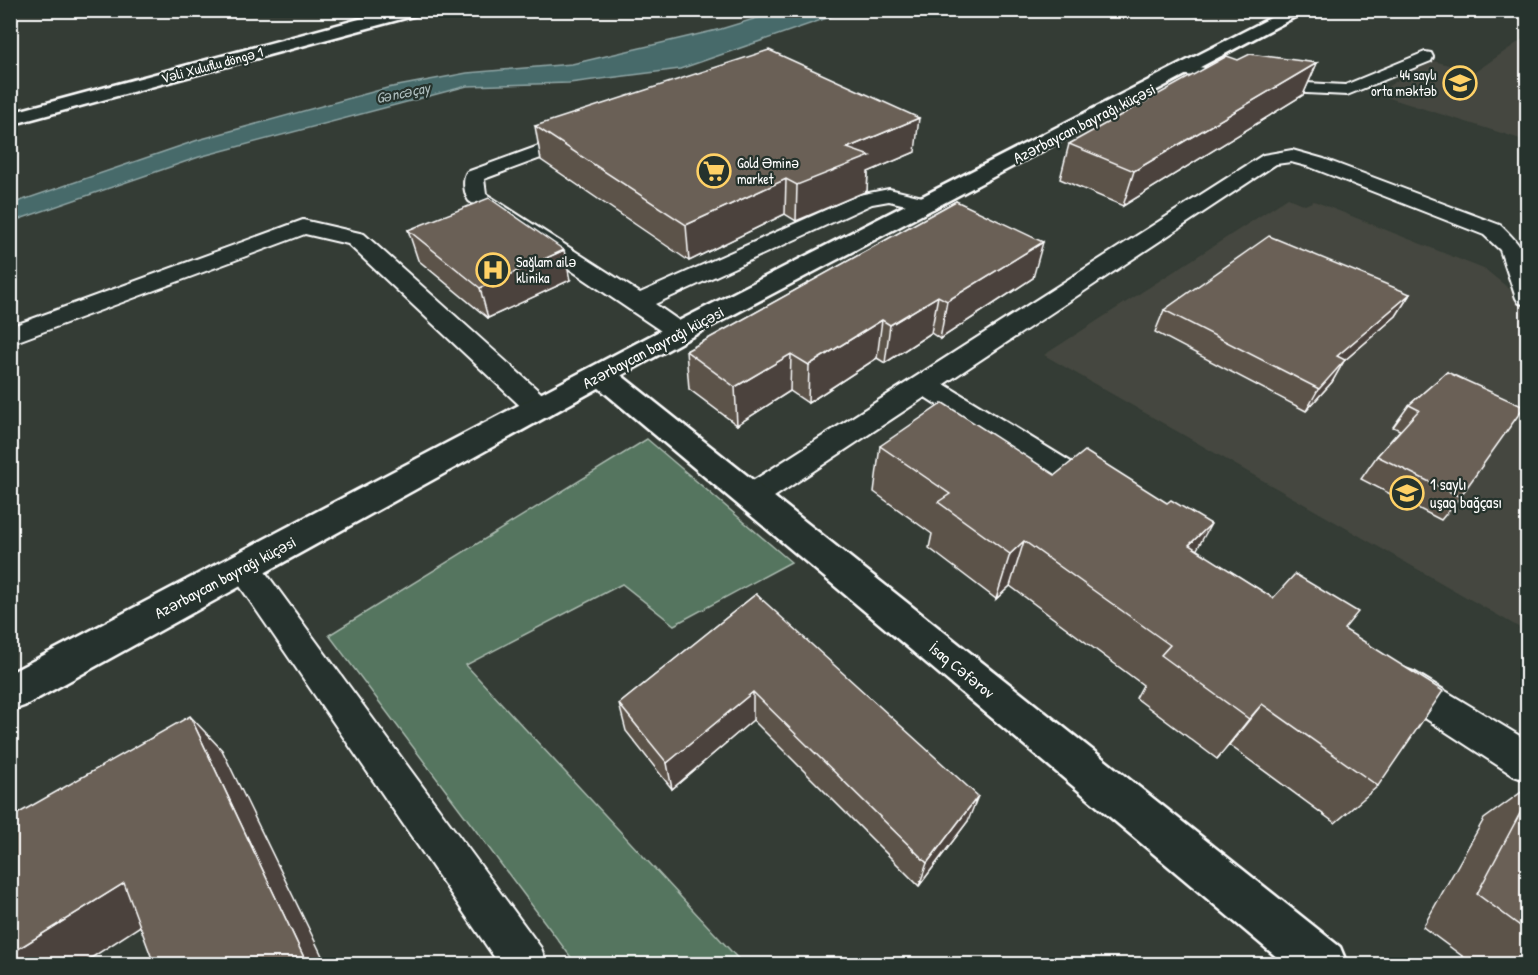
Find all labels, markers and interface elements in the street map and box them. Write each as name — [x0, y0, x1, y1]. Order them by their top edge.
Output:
street label: Vəli Xuluflu döngə 1 — [159, 42, 265, 88]
place label: 44 saylı orta məktəb — [1371, 65, 1437, 100]
school or university icon: 44 saylı orta məktəb — [1442, 65, 1478, 101]
water label: Gəncəçay — [374, 76, 433, 108]
street label: Azərbaycan bayrağı küçəsi — [1009, 78, 1159, 168]
supermarket icon: Gold Əminə market — [696, 153, 732, 189]
place label: Gold Əminə market — [737, 153, 799, 188]
hospital icon: Sağlam ailə klinika — [475, 252, 511, 288]
place label: Sağlam ailə klinika — [516, 252, 576, 287]
street label: Azərbaycan bayrağı küçəsi — [578, 300, 728, 394]
place label: 1 saylı uşaq bağçası — [1430, 473, 1502, 513]
school or university icon: 1 saylı uşaq bağçası — [1389, 475, 1425, 511]
street label: Azərbaycan bayrağı küçəsi — [150, 530, 300, 624]
street label: İsaq Cəfərov — [925, 637, 1000, 704]

